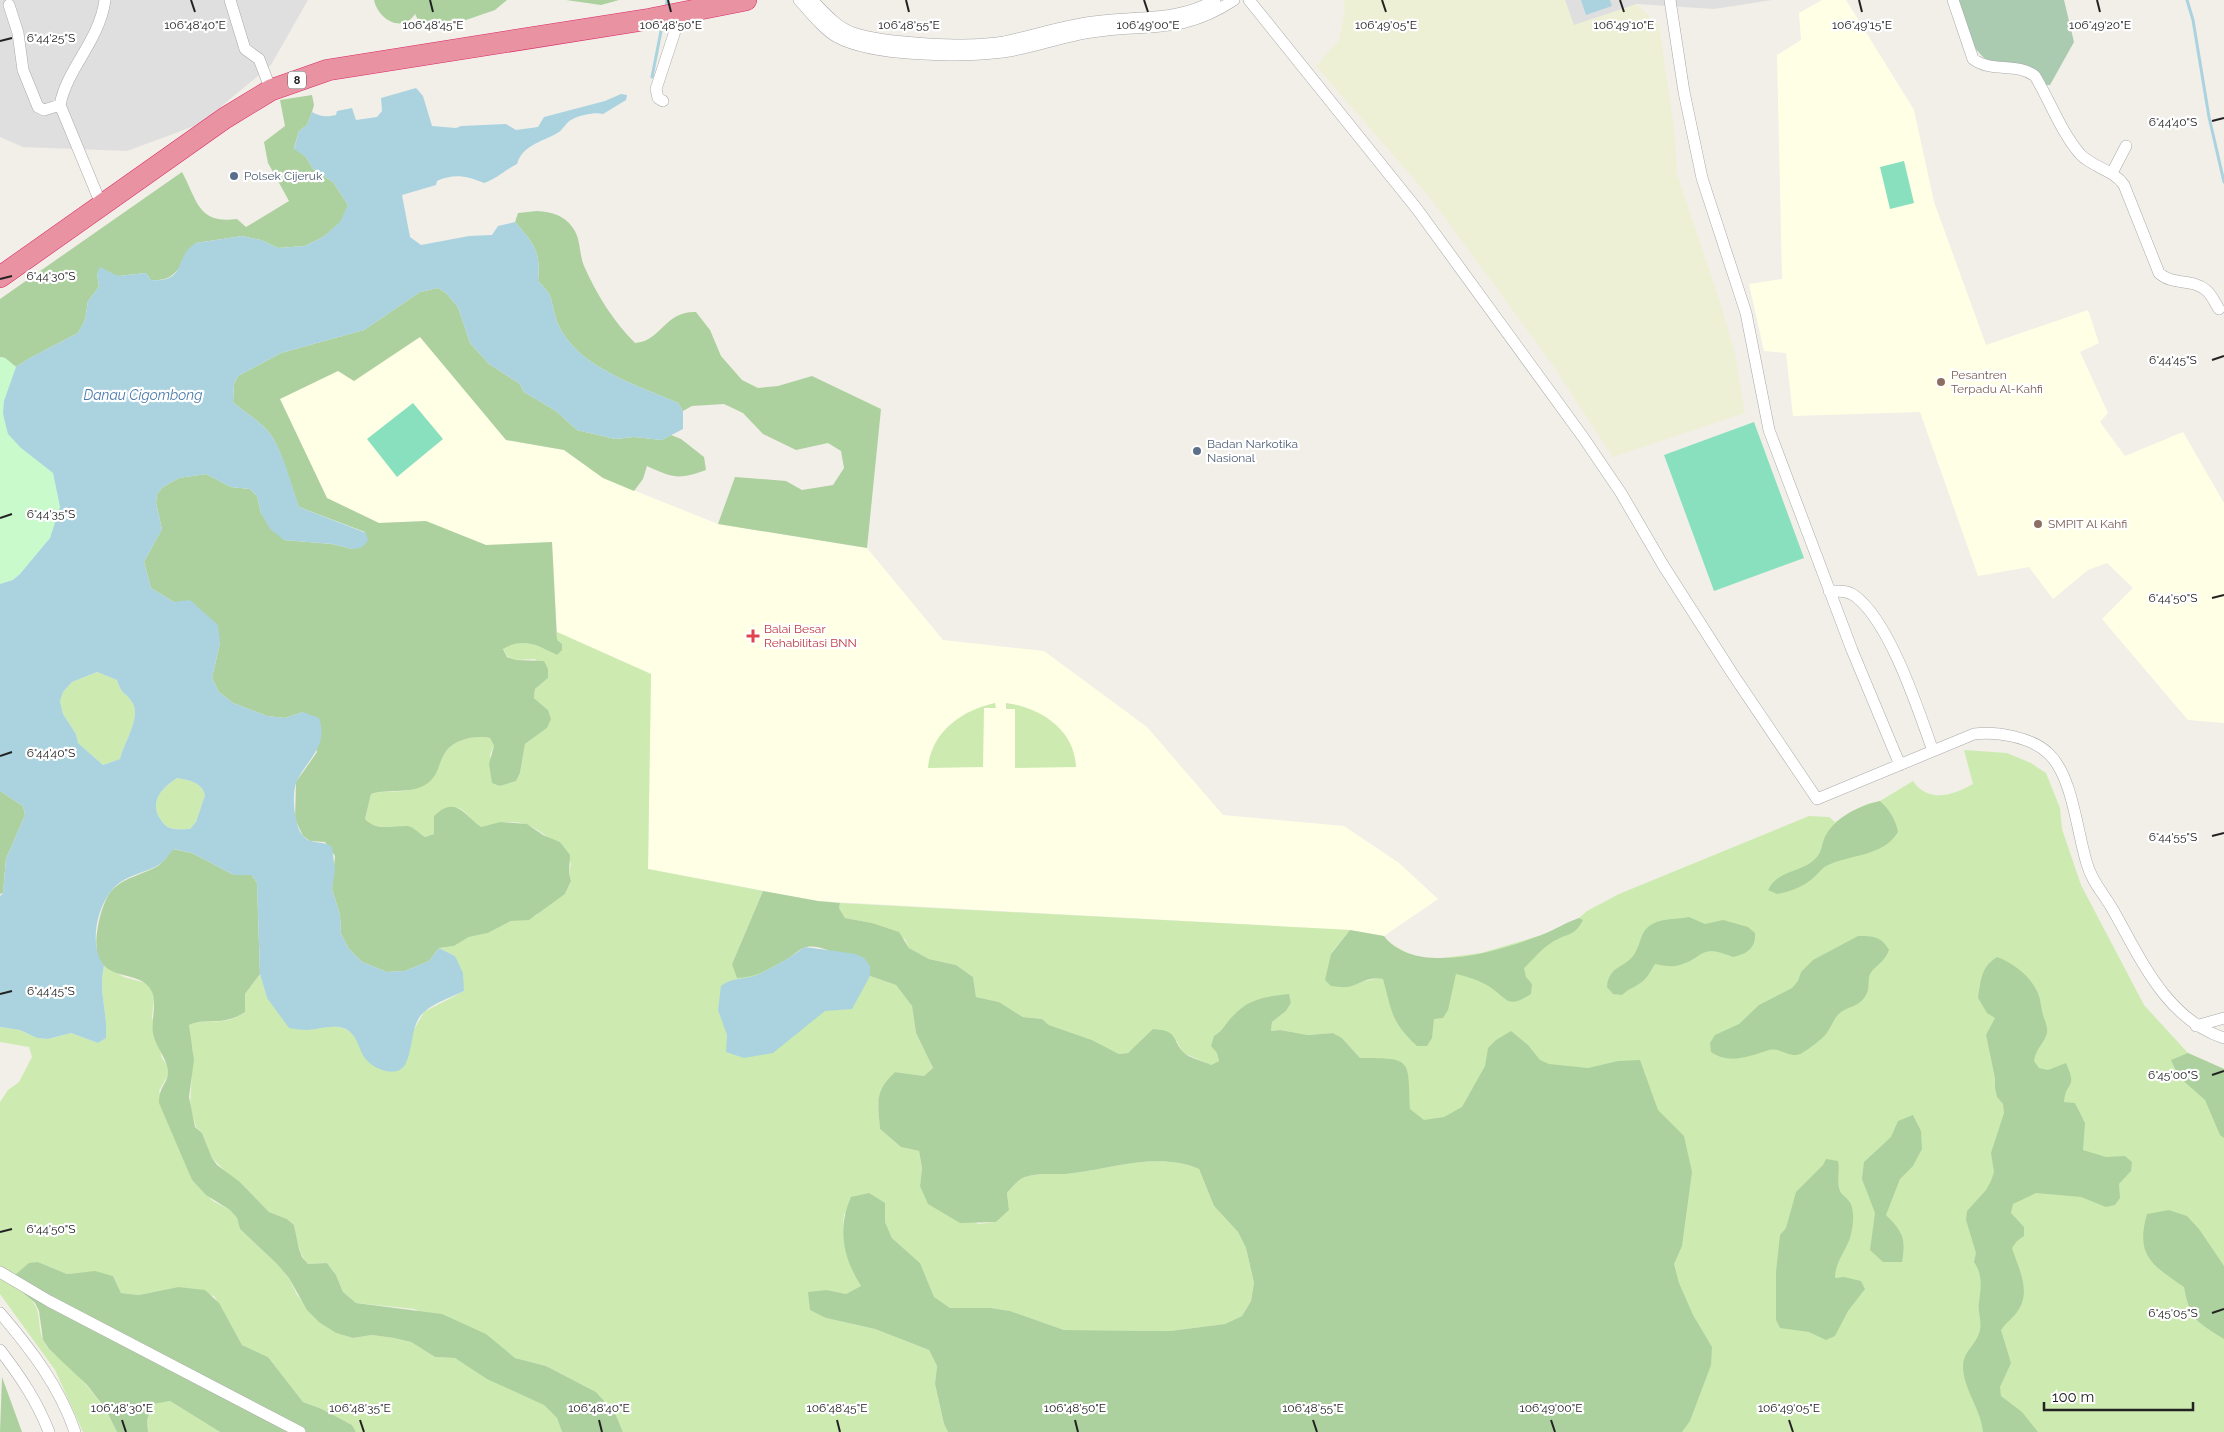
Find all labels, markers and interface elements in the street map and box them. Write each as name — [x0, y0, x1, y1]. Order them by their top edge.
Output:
text: 106°48'40"E — [164, 18, 226, 32]
text: 106°48'45"E — [403, 18, 463, 32]
text: 106°48'50"E — [640, 18, 702, 32]
text: 106°48'55"E — [878, 18, 940, 32]
text: 106°49'00"E — [1117, 18, 1179, 32]
text: 106°49'05"E — [1355, 18, 1417, 32]
text: 106°49'10"E — [1594, 18, 1654, 32]
text: 106°49'15"E — [1832, 18, 1892, 32]
text: 106°49'20"E — [2069, 18, 2131, 32]
text: 6°44'25"S — [27, 31, 75, 45]
road number: 8 — [288, 72, 306, 88]
text: 6°44'40"S — [2149, 115, 2197, 129]
place label: Polsek Cijeruk — [244, 169, 323, 183]
marker: Polsek Cijeruk — [228, 170, 240, 182]
text: 6°44'30"S — [26, 269, 76, 283]
text: 6°44'45"S — [2149, 353, 2197, 367]
place label: Pesantren Terpadu Al-Kahfi — [1951, 368, 2043, 396]
marker: Pesantren Terpadu Al-Kahfi — [1935, 376, 1947, 388]
water label: Danau Cigombong — [84, 387, 202, 403]
place label: Badan Narkotika Nasional — [1207, 437, 1298, 465]
marker: Badan Narkotika Nasional — [1191, 445, 1203, 457]
text: 6°44'35"S — [27, 507, 75, 521]
place label: SMPIT Al Kahfi — [2048, 517, 2127, 531]
marker: SMPIT Al Kahfi — [2032, 518, 2044, 530]
text: 6°44'50"S — [2148, 591, 2198, 605]
place label: Balai Besar Rehabilitasi BNN — [764, 622, 857, 650]
marker: Balai Besar Rehabilitasi BNN — [746, 629, 760, 643]
text: 6°44'40"S — [27, 746, 75, 760]
text: 6°44'55"S — [2149, 830, 2197, 844]
text: 6°44'45"S — [27, 984, 75, 998]
text: 6°45'00"S — [2148, 1068, 2198, 1082]
text: 6°44'50"S — [26, 1222, 76, 1236]
text: 6°45'05"S — [2148, 1306, 2198, 1320]
scale bar — [2044, 1380, 2193, 1412]
text: 100 m — [2052, 1388, 2094, 1406]
text: 106°48'30"E — [91, 1401, 153, 1415]
text: 106°48'35"E — [329, 1401, 391, 1415]
text: 106°48'40"E — [568, 1401, 630, 1415]
text: 106°48'45"E — [807, 1401, 867, 1415]
text: 106°48'50"E — [1044, 1401, 1106, 1415]
text: 106°48'55"E — [1282, 1401, 1344, 1415]
text: 106°49'00"E — [1520, 1401, 1582, 1415]
text: 106°49'05"E — [1758, 1401, 1820, 1415]

